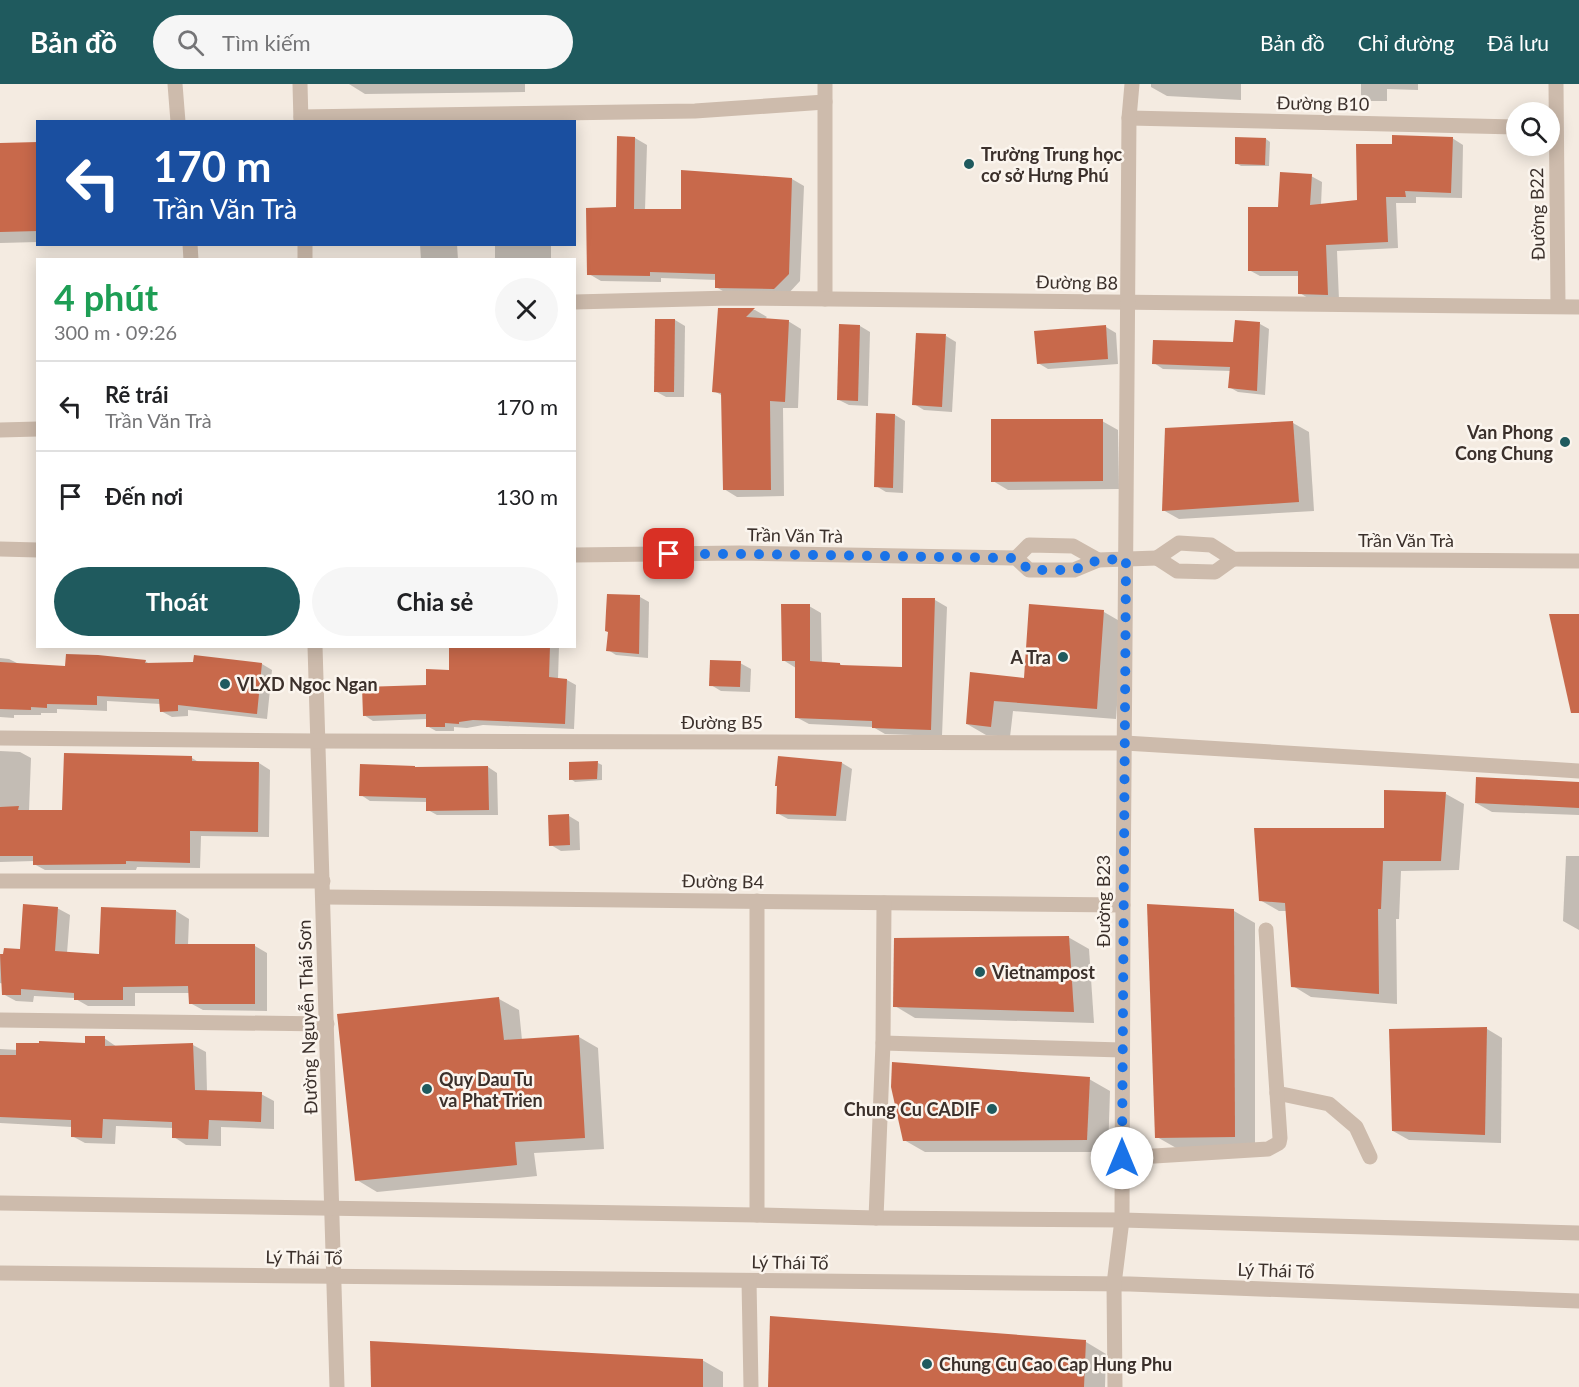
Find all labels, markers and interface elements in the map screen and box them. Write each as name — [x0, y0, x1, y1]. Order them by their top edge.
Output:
search box — [153, 15, 573, 69]
text: Bản đồ — [30, 25, 117, 59]
icon: search — [174, 26, 207, 59]
text: Tìm kiếm — [222, 29, 311, 56]
text: Bản đồ — [1260, 30, 1325, 55]
text: Chỉ đường — [1358, 30, 1454, 55]
text: Đã lưu — [1487, 30, 1549, 55]
street label: Đường B10 — [1277, 91, 1369, 115]
map controls — [1506, 102, 1560, 156]
button: search — [1506, 102, 1560, 156]
text: 170 m — [153, 141, 271, 191]
place label: Trường Trung học cơ sở Hưng Phú — [981, 143, 1123, 186]
icon: left — [54, 144, 132, 222]
marker: Trường Trung học cơ sở Hưng Phú — [962, 157, 976, 171]
street label: Đường B22 — [1525, 168, 1549, 260]
text: Trần Văn Trà — [153, 192, 297, 225]
street label: Đường B8 — [1036, 270, 1118, 294]
text: 4 phút — [54, 275, 158, 319]
button: close — [495, 278, 558, 341]
text: 300 m · 09:26 — [54, 320, 177, 344]
text: Rẽ trái — [105, 381, 169, 408]
icon: left — [54, 390, 87, 423]
text: 170 m — [496, 393, 558, 420]
text: Trần Văn Trà — [105, 408, 212, 432]
place label: Van Phong Cong Chung — [1455, 421, 1553, 464]
marker: Van Phong Cong Chung — [1558, 435, 1572, 449]
icon: arrive — [54, 480, 87, 513]
text: Đến nơi — [105, 483, 183, 510]
text: 130 m — [496, 483, 558, 510]
street label: Trần Văn Trà — [747, 523, 843, 547]
pin — [643, 528, 694, 579]
street label: Trần Văn Trà — [1358, 529, 1454, 551]
icon: arrive — [652, 537, 685, 570]
button: Thoát — [54, 567, 300, 636]
button: Chia sẻ — [312, 567, 558, 636]
place label: A Tra — [1010, 646, 1051, 668]
marker: A Tra — [1056, 650, 1070, 664]
place label: VLXD Ngoc Ngan — [236, 673, 378, 695]
marker: VLXD Ngoc Ngan — [218, 677, 232, 691]
street label: Đường B5 — [681, 711, 763, 733]
street label: Đường B23 — [1092, 855, 1114, 947]
street label: Đường B4 — [682, 869, 764, 893]
street label: Đường Nguyễn Thái Sơn — [293, 919, 321, 1115]
place label: Vietnampost — [991, 961, 1095, 983]
marker: Vietnampost — [973, 965, 987, 979]
place label: Quy Dau Tu va Phat Trien — [439, 1068, 543, 1111]
marker: Quy Dau Tu va Phat Trien — [420, 1082, 434, 1096]
place label: Chung Cu CADIF — [844, 1098, 980, 1120]
marker: Chung Cu CADIF — [985, 1102, 999, 1116]
position arrow — [1090, 1126, 1154, 1190]
street label: Lý Thái Tổ — [265, 1245, 343, 1269]
street label: Lý Thái Tổ — [751, 1250, 829, 1274]
street label: Lý Thái Tổ — [1237, 1258, 1315, 1282]
place label: Chung Cu Cao Cap Hung Phu — [939, 1353, 1172, 1375]
marker: Chung Cu Cao Cap Hung Phu — [920, 1357, 934, 1371]

